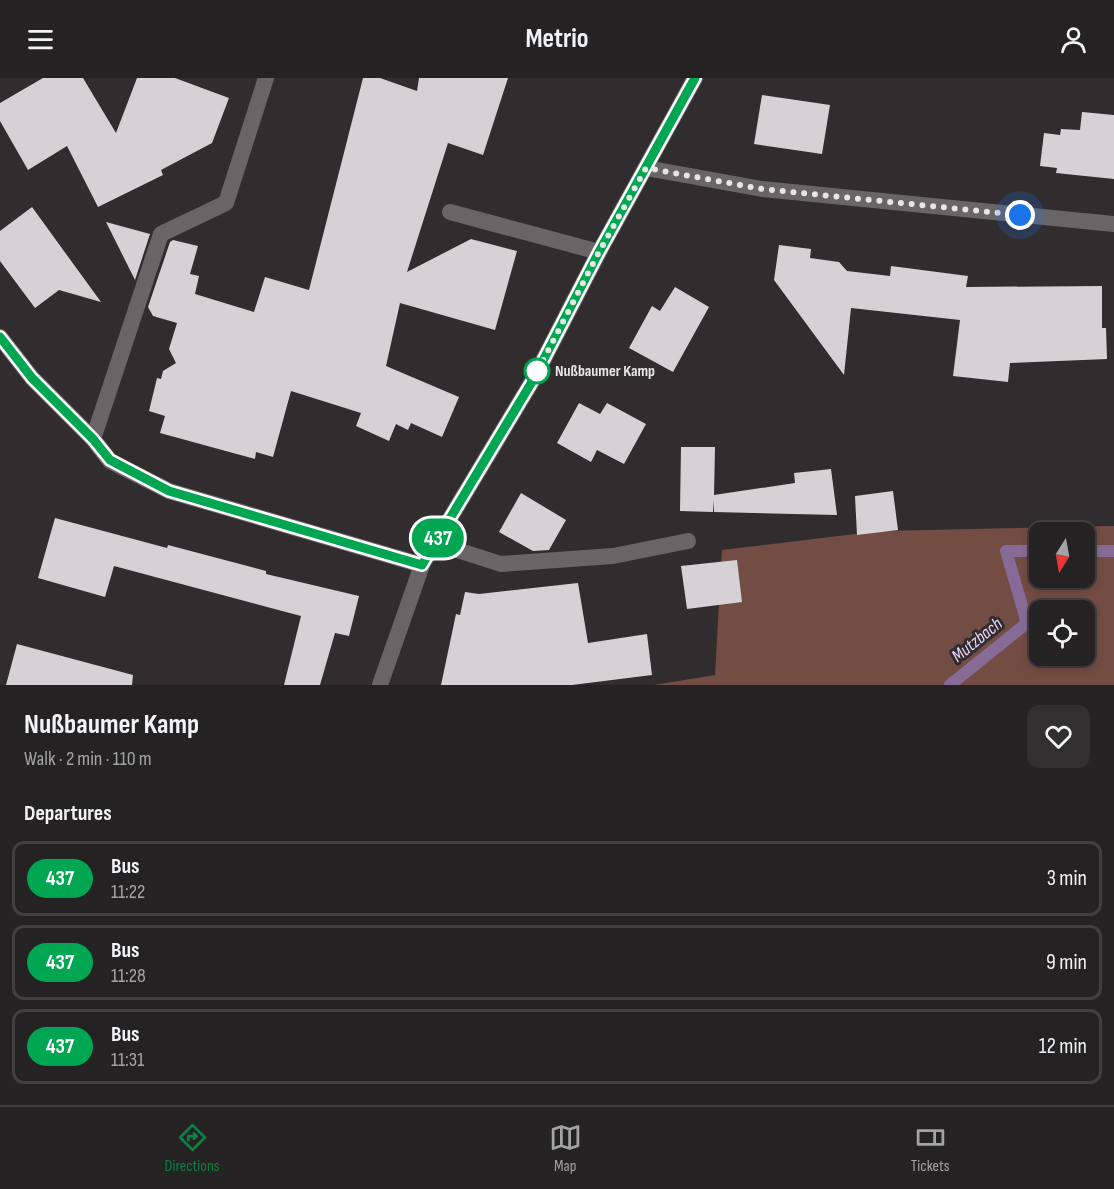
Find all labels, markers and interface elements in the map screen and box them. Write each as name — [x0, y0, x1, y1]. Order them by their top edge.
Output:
icon: menu — [24, 23, 57, 56]
text: Metrio — [525, 23, 589, 55]
icon: person — [1057, 23, 1090, 56]
your location — [1005, 200, 1035, 230]
marker: Nußbaumer Kamp — [524, 358, 550, 384]
place label: Nußbaumer Kamp — [555, 362, 655, 381]
line badge: 437 — [404, 518, 472, 558]
north arrow — [1029, 522, 1095, 588]
map controls — [1029, 522, 1095, 666]
text: 437 — [424, 526, 452, 551]
button: locate — [1029, 600, 1095, 666]
water label: Mutzbach — [948, 613, 1007, 667]
button: heart — [1027, 705, 1090, 768]
text: Nußbaumer Kamp — [24, 708, 199, 741]
text: Walk · 2 min · 110 m — [24, 747, 152, 771]
text: Departures — [24, 800, 112, 827]
text: Bus — [111, 853, 140, 880]
text: 3 min — [1047, 865, 1087, 892]
text: 437 — [46, 866, 74, 891]
text: 11:22 — [111, 880, 145, 904]
text: Bus — [111, 937, 140, 964]
text: 9 min — [1046, 949, 1087, 976]
text: 437 — [46, 950, 74, 975]
text: 11:28 — [111, 964, 146, 988]
text: Bus — [111, 1021, 140, 1048]
text: 12 min — [1039, 1033, 1087, 1060]
text: 437 — [46, 1034, 74, 1059]
text: 11:31 — [111, 1048, 144, 1072]
tab: Directions — [165, 1121, 220, 1176]
tab: Map — [549, 1121, 582, 1176]
tab: Tickets — [911, 1121, 949, 1176]

